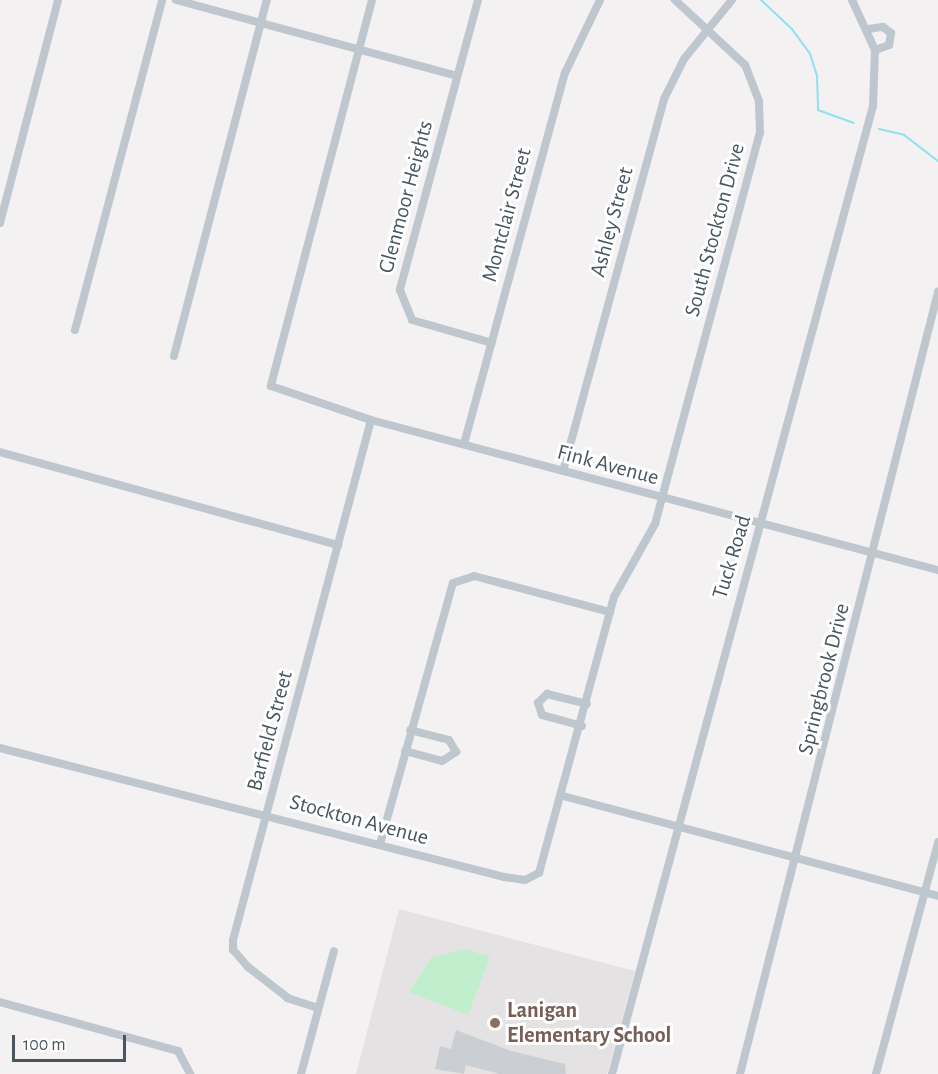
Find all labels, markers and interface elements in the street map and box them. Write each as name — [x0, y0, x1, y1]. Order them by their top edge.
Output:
street label: Glenmoor Heights — [373, 118, 439, 276]
street label: South Stockton Drive — [679, 140, 751, 320]
street label: Montclair Street — [476, 145, 538, 285]
street label: Ashley Street — [585, 164, 639, 280]
street label: Fink Avenue — [554, 439, 662, 491]
street label: Tuck Road — [707, 512, 757, 602]
street label: Springbrook Drive — [792, 601, 856, 757]
street label: Barfield Street — [241, 668, 299, 794]
street label: Stockton Avenue — [287, 789, 431, 851]
place label: Lanigan Elementary School — [507, 997, 671, 1048]
marker: Lanigan Elementary School — [488, 1016, 502, 1030]
scale bar — [15, 1023, 129, 1061]
text: 100 m — [23, 1036, 66, 1054]

